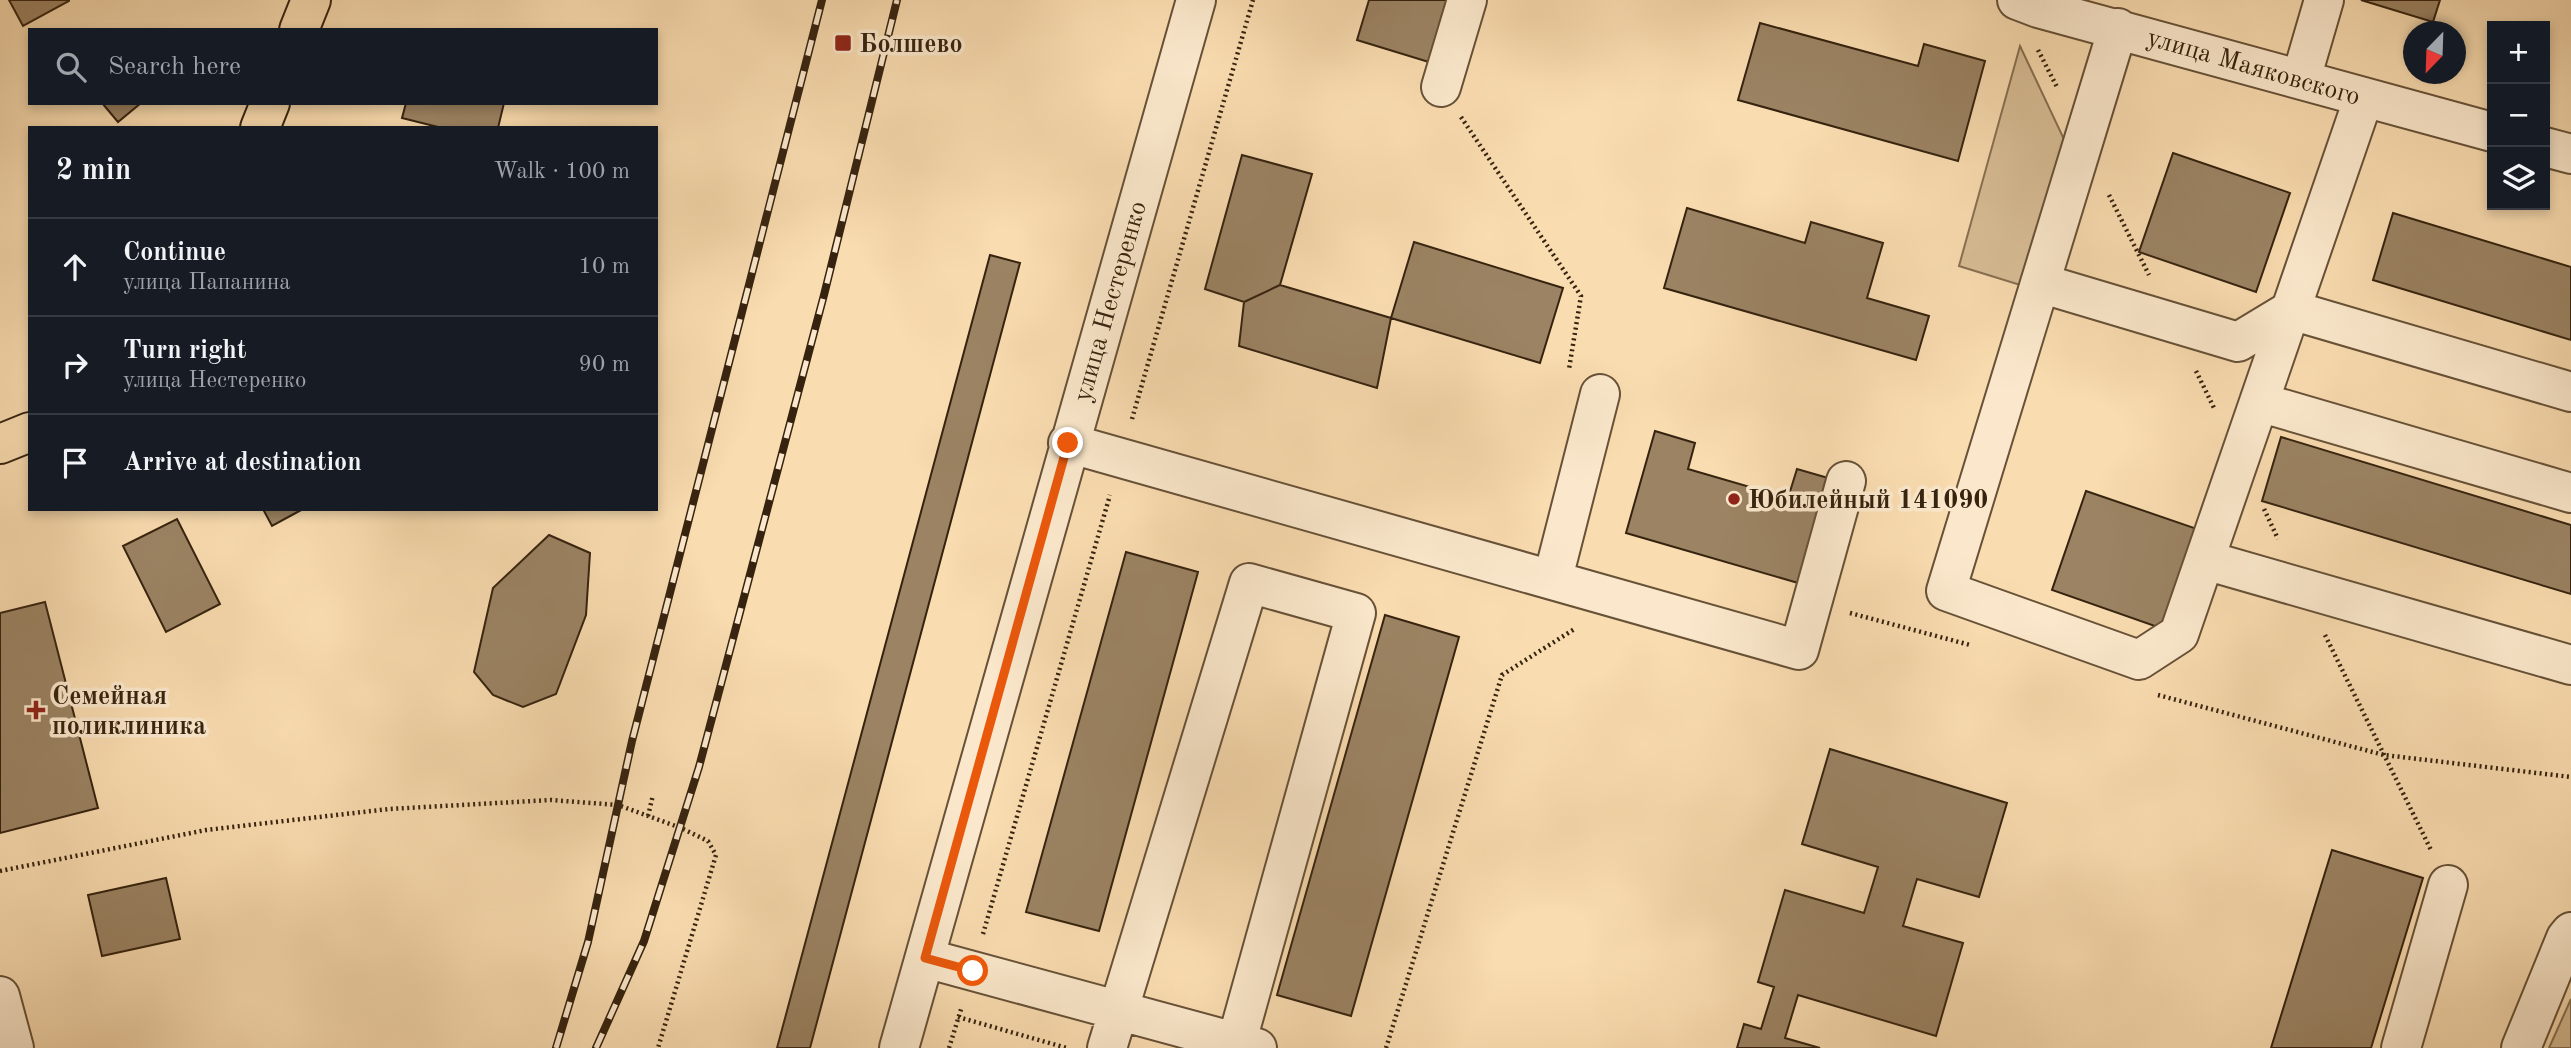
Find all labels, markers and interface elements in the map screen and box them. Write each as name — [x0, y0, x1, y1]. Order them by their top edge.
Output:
north arrow — [2403, 21, 2466, 84]
map controls — [2487, 21, 2550, 210]
button: + — [2487, 21, 2550, 84]
street label: улица Маяковского — [2144, 25, 2363, 111]
search box — [28, 28, 658, 105]
place label: Болшево — [859, 32, 963, 58]
marker: Болшево — [833, 33, 853, 53]
icon: search — [52, 48, 90, 86]
text: Search here — [108, 54, 241, 80]
button: − — [2487, 84, 2550, 147]
button: layers — [2487, 147, 2550, 210]
text: 2 min — [56, 156, 131, 186]
text: Walk · 100 m — [494, 160, 630, 183]
street label: улица Нестеренко — [1070, 198, 1152, 405]
text: Continue — [123, 240, 226, 266]
icon: ahead — [56, 248, 94, 286]
text: 10 m — [579, 255, 630, 278]
text: улица Папанина — [123, 271, 291, 294]
text: Turn right — [123, 338, 246, 364]
icon: right — [56, 346, 94, 384]
text: 90 m — [579, 353, 630, 376]
text: улица Нестеренко — [123, 369, 307, 392]
route end — [1052, 427, 1083, 458]
icon: arrive — [56, 444, 94, 482]
text: Arrive at destination — [123, 450, 362, 476]
place label: Юбилейный 141090 — [1748, 488, 1988, 514]
marker: Юбилейный 141090 — [1726, 491, 1742, 507]
place label: Семейная поликлиника — [52, 684, 206, 740]
marker: Семейная поликлиника — [26, 700, 46, 720]
route start — [957, 955, 988, 986]

